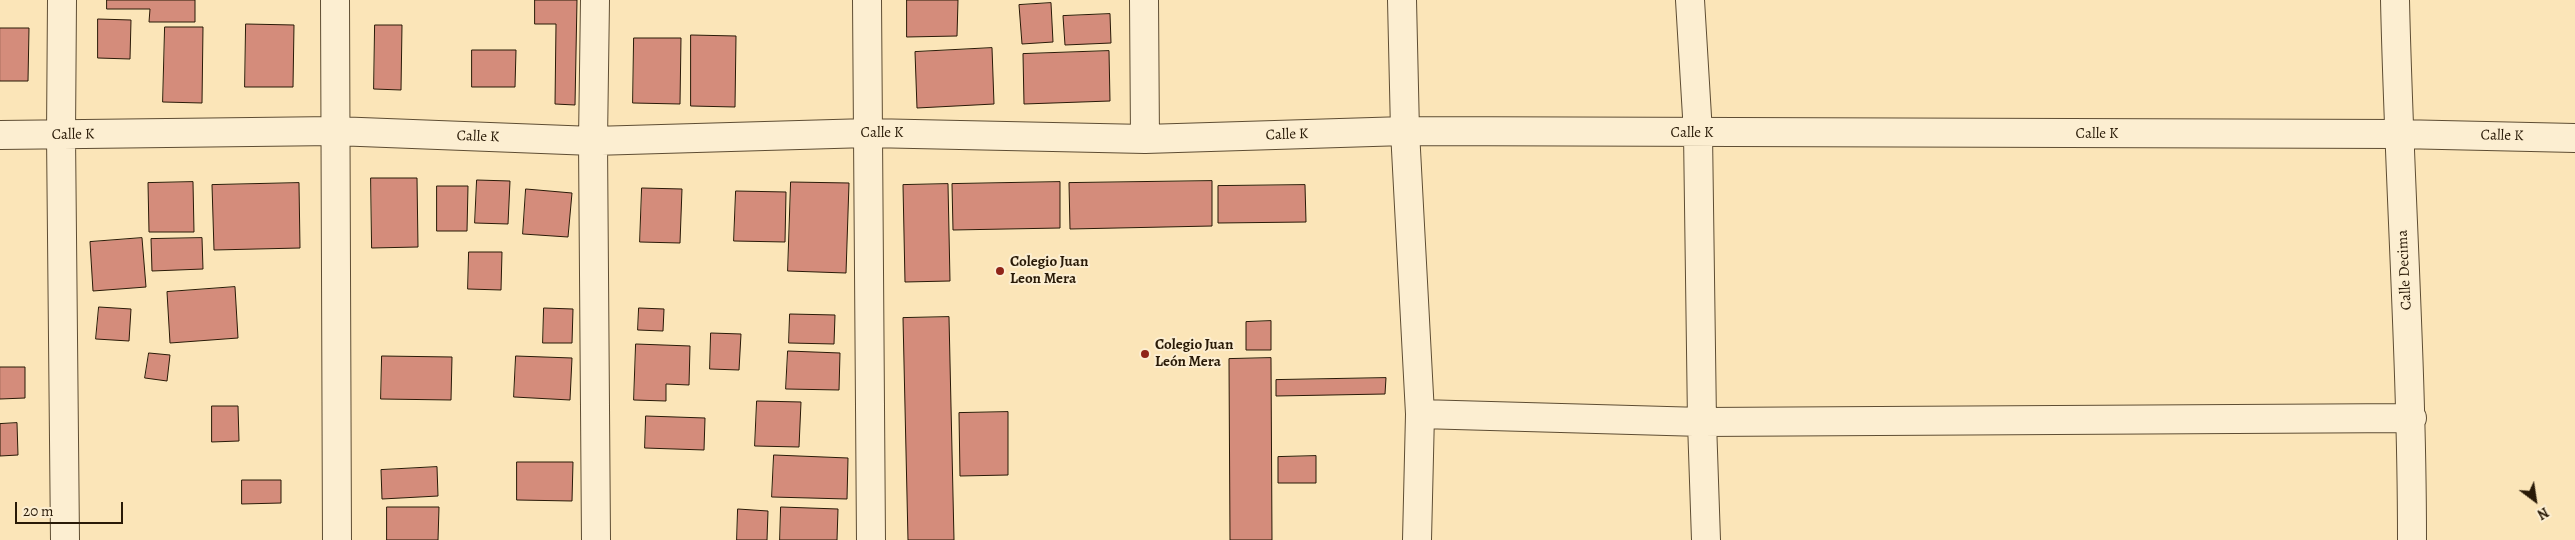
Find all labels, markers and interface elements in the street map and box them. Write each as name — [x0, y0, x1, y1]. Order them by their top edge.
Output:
street label: Calle K — [861, 124, 903, 142]
street label: Calle K — [1671, 124, 1713, 142]
street label: Calle K — [1265, 125, 1309, 145]
street label: Calle K — [2076, 125, 2118, 143]
street label: Calle K — [51, 126, 95, 144]
street label: Calle K — [456, 127, 500, 147]
street label: Calle K — [2480, 127, 2524, 145]
street label: Calle Decima — [2394, 229, 2416, 311]
place label: Colegio Juan Leon Mera — [1010, 253, 1088, 288]
marker: Colegio Juan Leon Mera — [994, 265, 1006, 277]
place label: Colegio Juan León Mera — [1155, 336, 1233, 371]
marker: Colegio Juan León Mera — [1139, 348, 1151, 360]
north arrow — [2510, 475, 2560, 525]
scale bar — [18, 492, 125, 524]
text: 20 m — [23, 501, 54, 521]
text: N — [2534, 503, 2552, 524]

